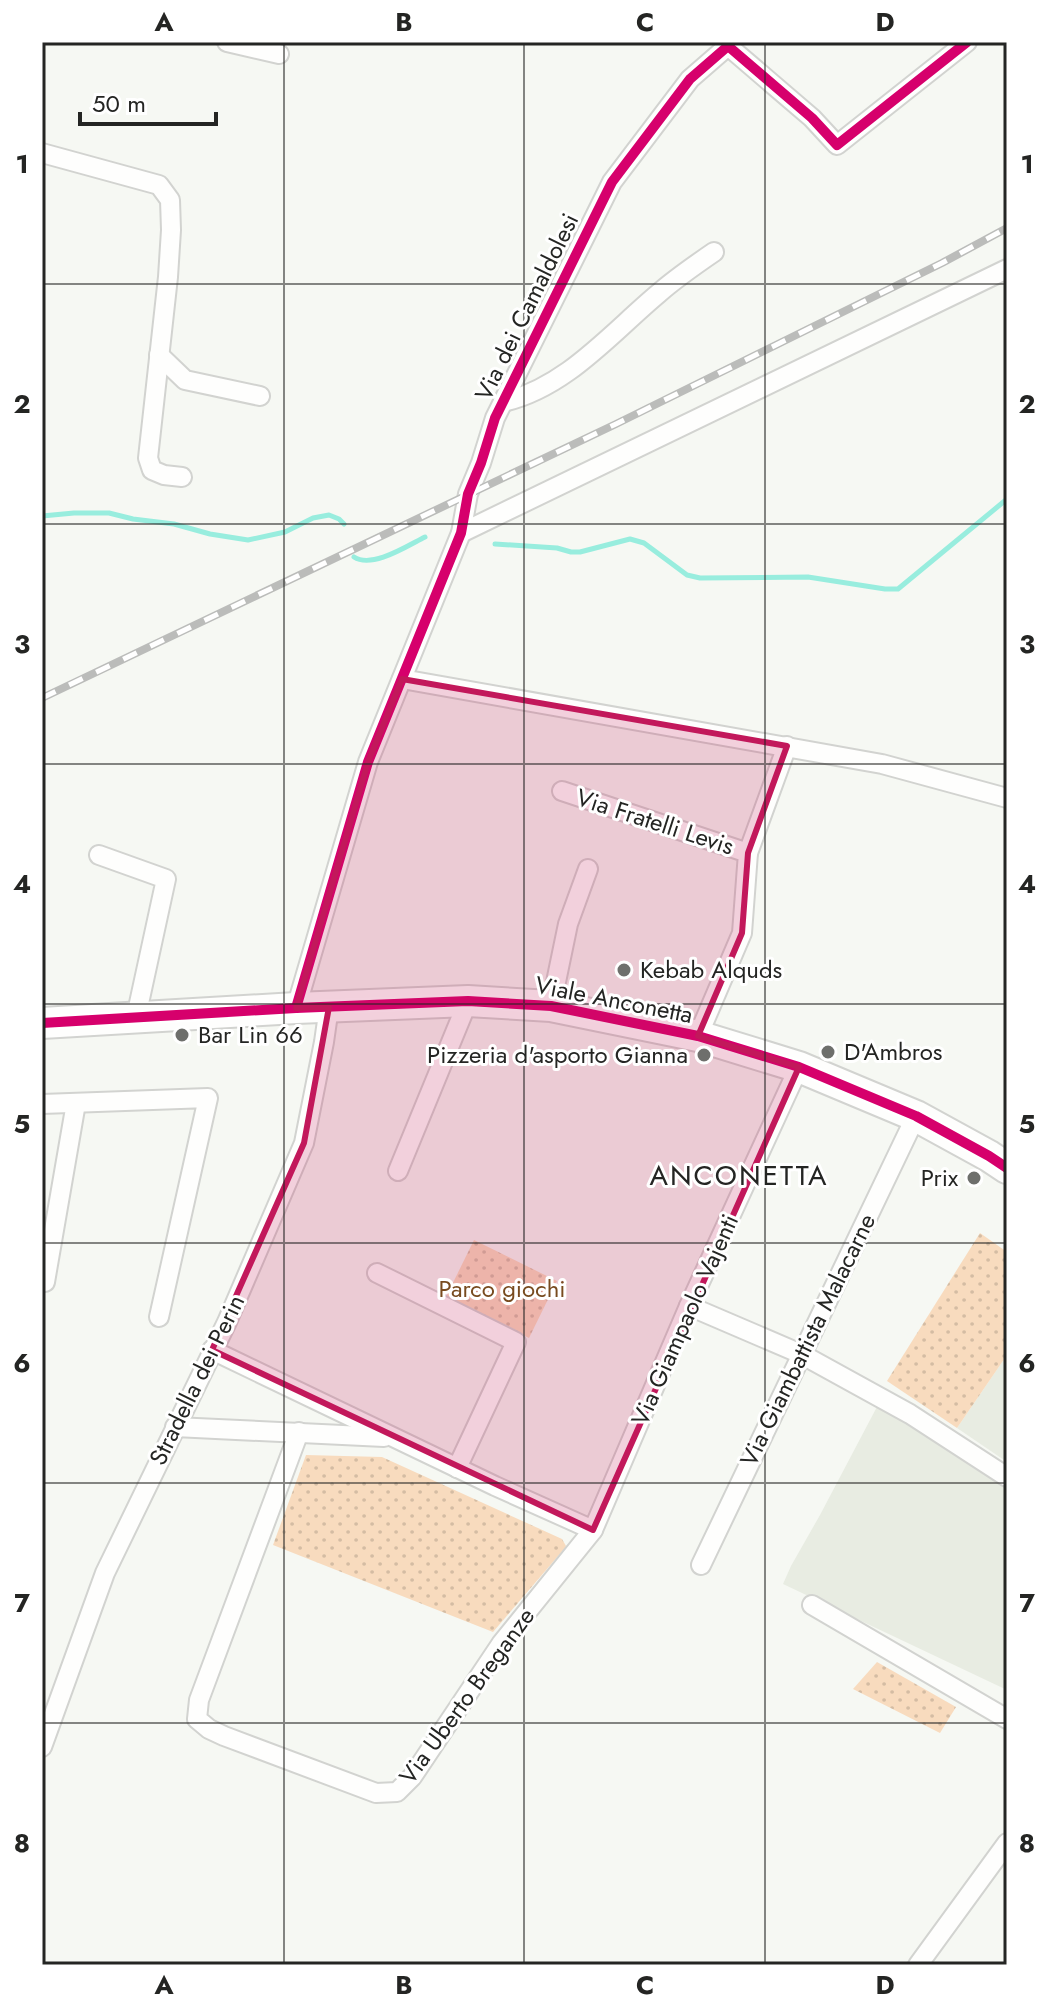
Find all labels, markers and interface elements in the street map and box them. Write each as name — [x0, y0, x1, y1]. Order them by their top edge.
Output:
text: A — [153, 3, 174, 41]
text: B — [395, 3, 413, 41]
text: C — [636, 3, 654, 41]
text: D — [875, 3, 895, 41]
scale bar — [80, 76, 216, 126]
text: 50 m — [92, 86, 146, 121]
text: 1 — [15, 145, 29, 183]
text: 1 — [1020, 145, 1034, 183]
street label: Via dei Camaldolesi — [466, 207, 587, 406]
text: 2 — [13, 385, 31, 423]
text: 2 — [1018, 385, 1036, 423]
text: 3 — [14, 625, 30, 663]
text: 3 — [1019, 625, 1035, 663]
street label: Via Fratelli Levis — [572, 780, 739, 864]
text: 4 — [13, 865, 31, 903]
text: 4 — [1018, 865, 1036, 903]
place label: Kebab Alquds — [640, 952, 782, 987]
marker: Kebab Alquds — [615, 961, 633, 979]
street label: Viale Anconetta — [532, 967, 696, 1032]
place label: Bar Lin 66 — [198, 1017, 303, 1052]
marker: Bar Lin 66 — [173, 1026, 191, 1044]
place label: D'Ambros — [844, 1034, 942, 1069]
place label: Pizzeria d'asporto Gianna — [427, 1037, 688, 1072]
marker: D'Ambros — [819, 1043, 837, 1061]
marker: Pizzeria d'asporto Gianna — [695, 1046, 713, 1064]
text: 5 — [14, 1105, 30, 1143]
text: 5 — [1019, 1105, 1035, 1143]
district label: ANCONETTA — [649, 1155, 829, 1196]
place label: Prix — [921, 1160, 959, 1195]
marker: Prix — [965, 1169, 983, 1187]
street label: Via Giambattista Malacarne — [731, 1207, 884, 1472]
street label: Via Giampaolo Vajenti — [622, 1209, 747, 1431]
park label: Parco giochi — [439, 1271, 565, 1306]
street label: Stradella dei Perin — [140, 1289, 253, 1471]
text: 6 — [13, 1344, 31, 1382]
text: 6 — [1018, 1344, 1036, 1382]
text: 7 — [14, 1584, 30, 1622]
text: 7 — [1019, 1584, 1035, 1622]
street label: Via Uberto Breganze — [391, 1600, 543, 1791]
text: 8 — [14, 1824, 30, 1862]
text: 8 — [1019, 1824, 1035, 1862]
text: A — [153, 1966, 174, 2004]
text: B — [395, 1966, 413, 2004]
text: C — [636, 1966, 654, 2004]
text: D — [875, 1966, 895, 2004]

